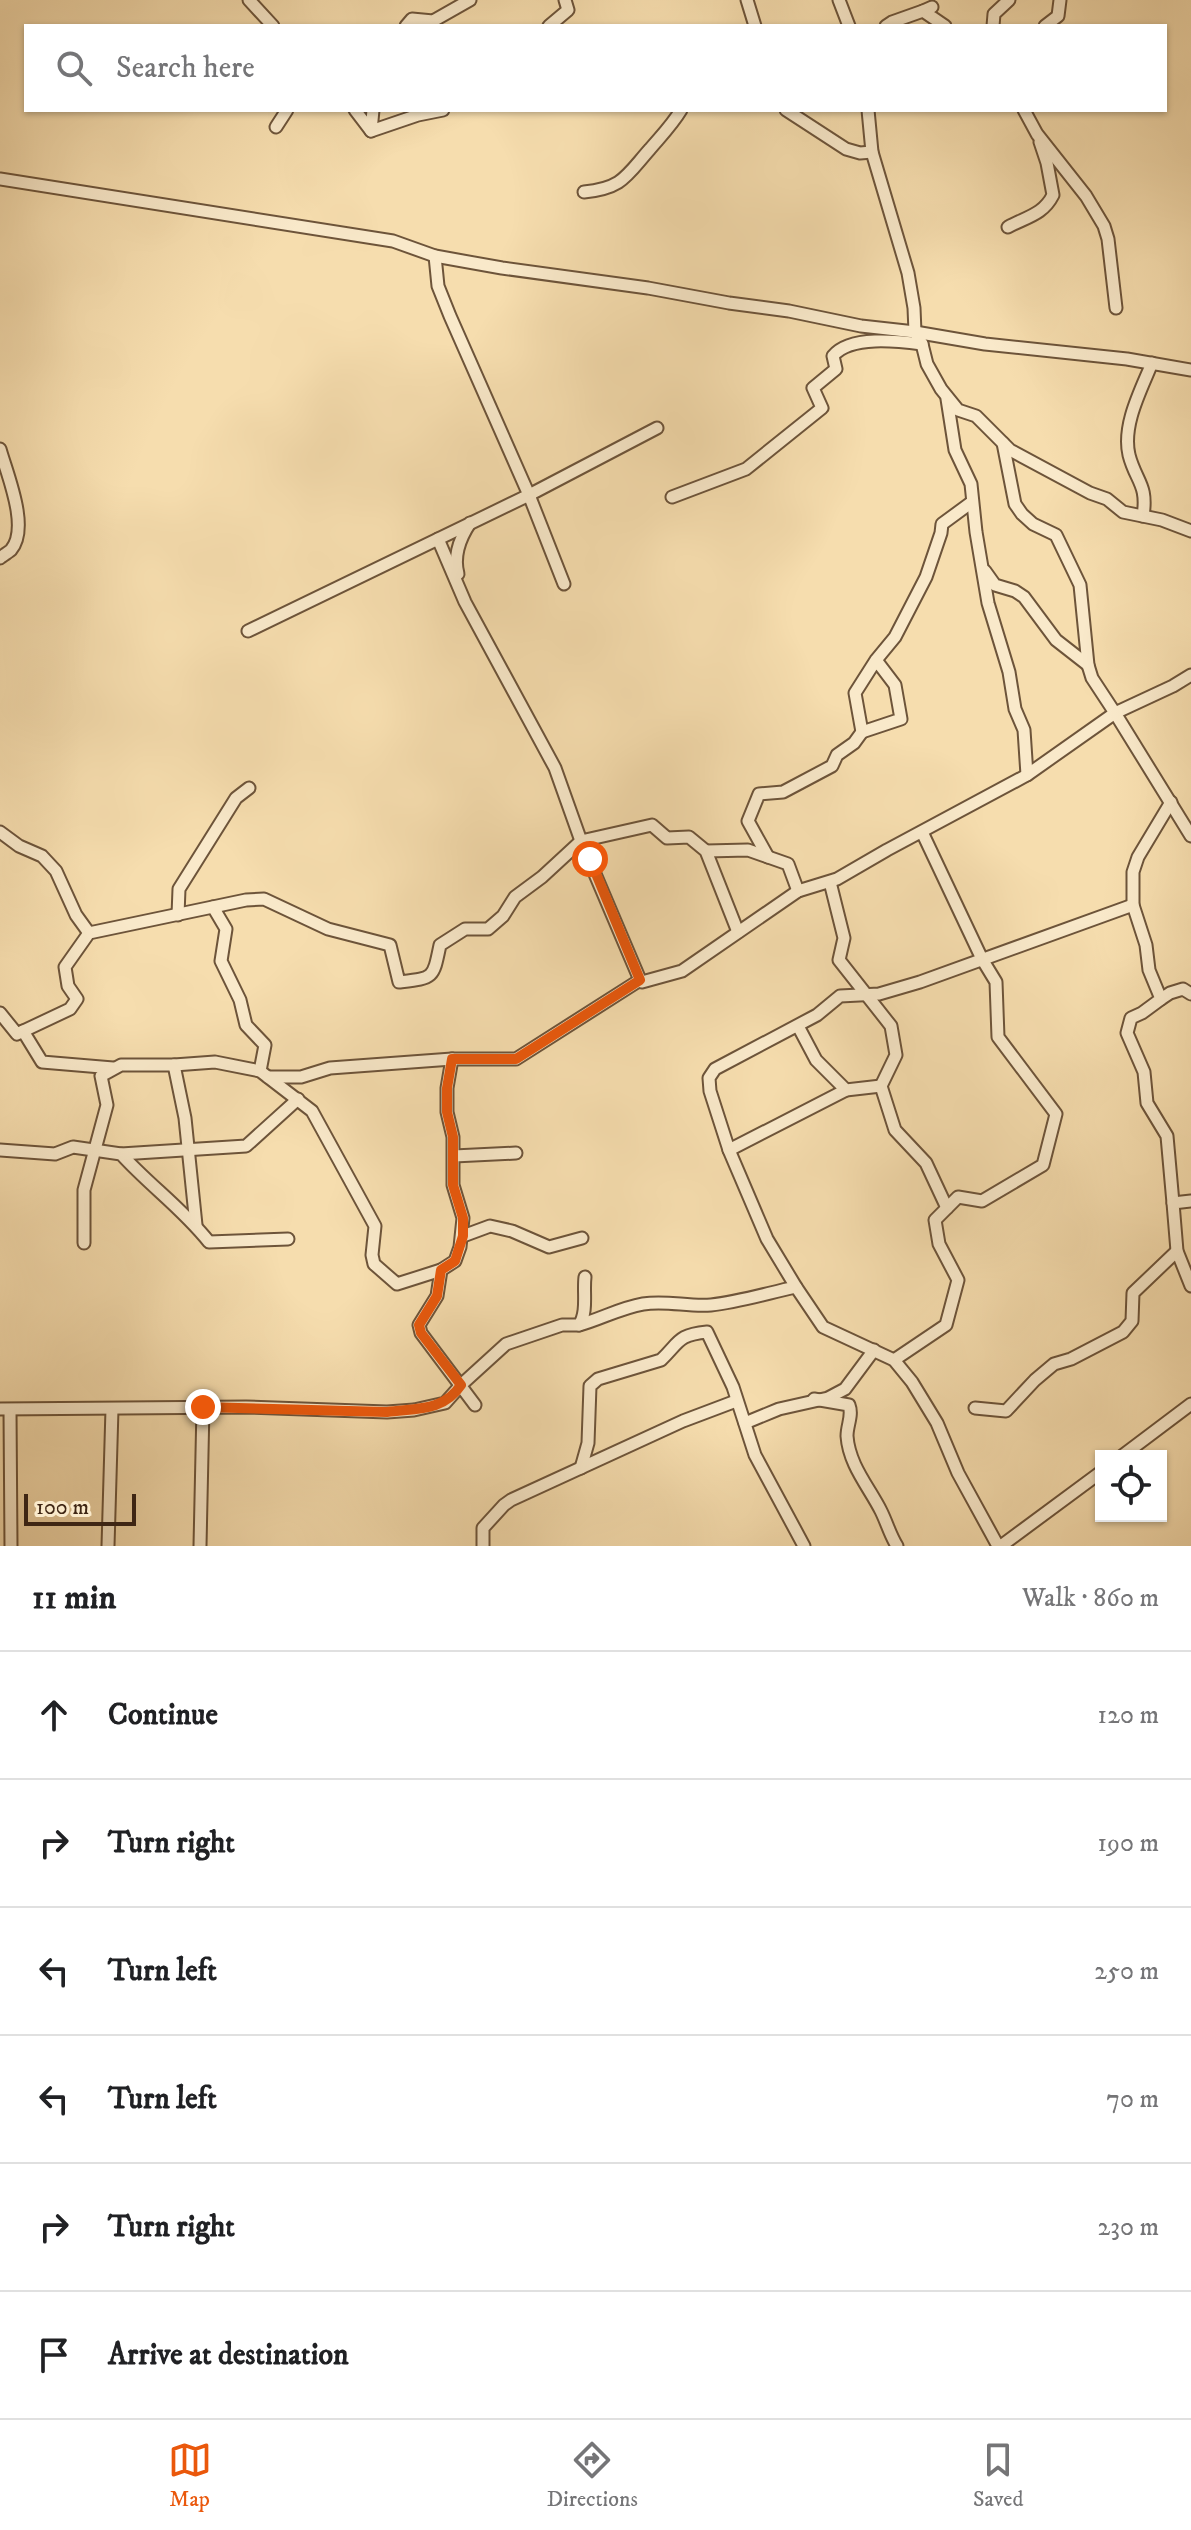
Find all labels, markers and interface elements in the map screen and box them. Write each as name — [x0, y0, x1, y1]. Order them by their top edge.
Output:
search box — [24, 24, 1167, 112]
icon: search — [52, 46, 96, 90]
text: Search here — [116, 50, 255, 87]
route start — [572, 841, 608, 877]
route end — [185, 1389, 221, 1425]
map controls — [1095, 1450, 1167, 1522]
button: locate — [1095, 1450, 1167, 1522]
scale bar — [24, 1490, 136, 1526]
text: 100 m — [36, 1494, 89, 1521]
text: 11 min — [32, 1577, 116, 1619]
text: Walk · 860 m — [1022, 1582, 1159, 1615]
icon: ahead — [32, 1693, 76, 1737]
text: Continue — [108, 1697, 218, 1734]
text: 120 m — [1098, 1699, 1159, 1732]
icon: right — [32, 1821, 76, 1865]
text: Turn right — [108, 1825, 235, 1862]
text: 190 m — [1097, 1827, 1159, 1860]
icon: left — [32, 1949, 76, 1993]
text: Turn left — [108, 1953, 217, 1990]
text: 250 m — [1094, 1955, 1159, 1988]
icon: left — [32, 2077, 76, 2121]
text: Turn left — [108, 2081, 217, 2118]
text: 70 m — [1106, 2083, 1159, 2116]
icon: right — [32, 2205, 76, 2249]
text: Turn right — [108, 2209, 235, 2246]
text: 230 m — [1097, 2211, 1159, 2244]
icon: arrive — [32, 2333, 76, 2377]
text: Arrive at destination — [108, 2337, 349, 2374]
tab: Map — [168, 2438, 212, 2513]
tab: Directions — [547, 2438, 638, 2513]
tab: Saved — [973, 2438, 1023, 2513]

